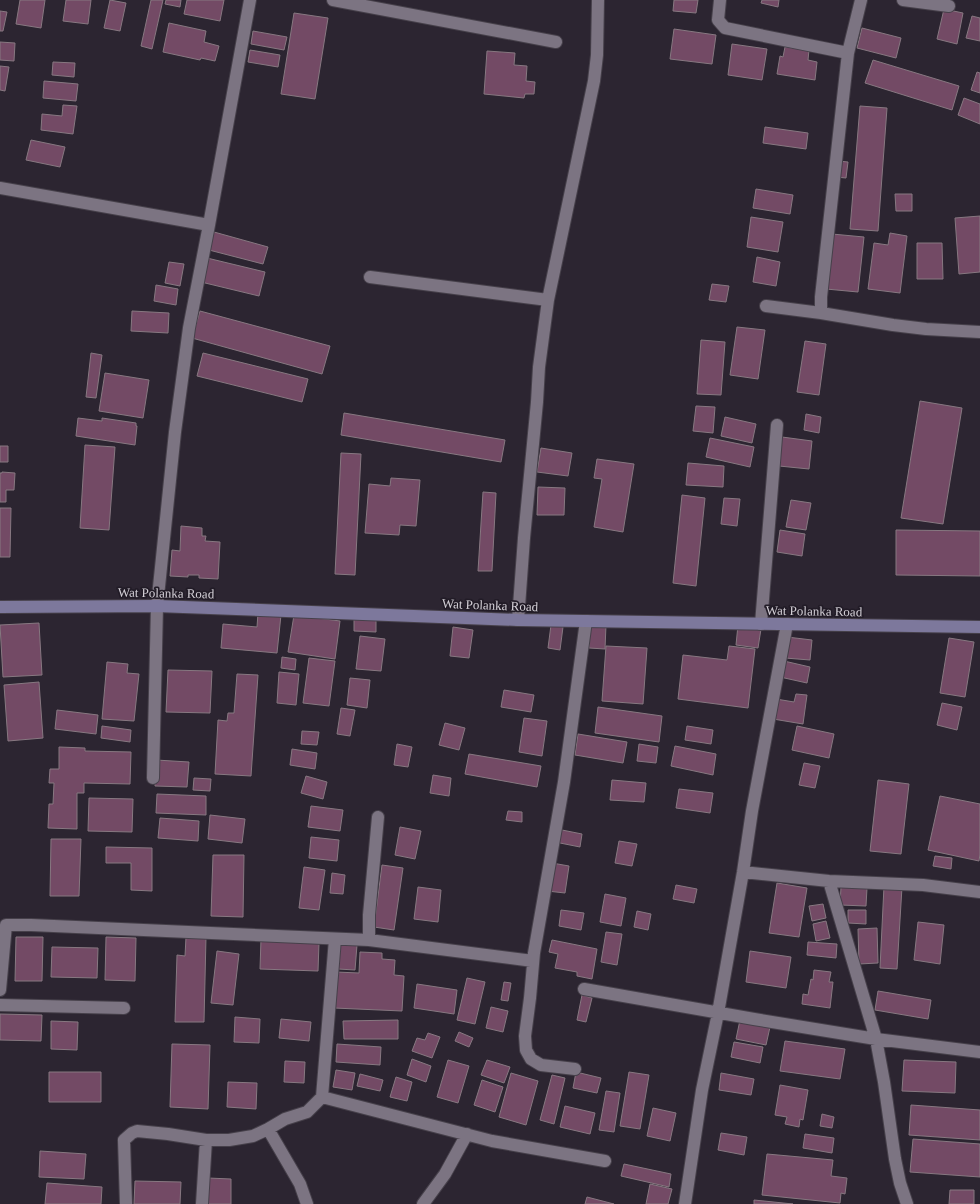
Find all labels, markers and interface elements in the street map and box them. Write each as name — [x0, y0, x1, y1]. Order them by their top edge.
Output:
street label: Wat Polanka Road — [118, 585, 215, 601]
street label: Wat Polanka Road — [442, 596, 539, 614]
street label: Wat Polanka Road — [766, 603, 863, 619]

